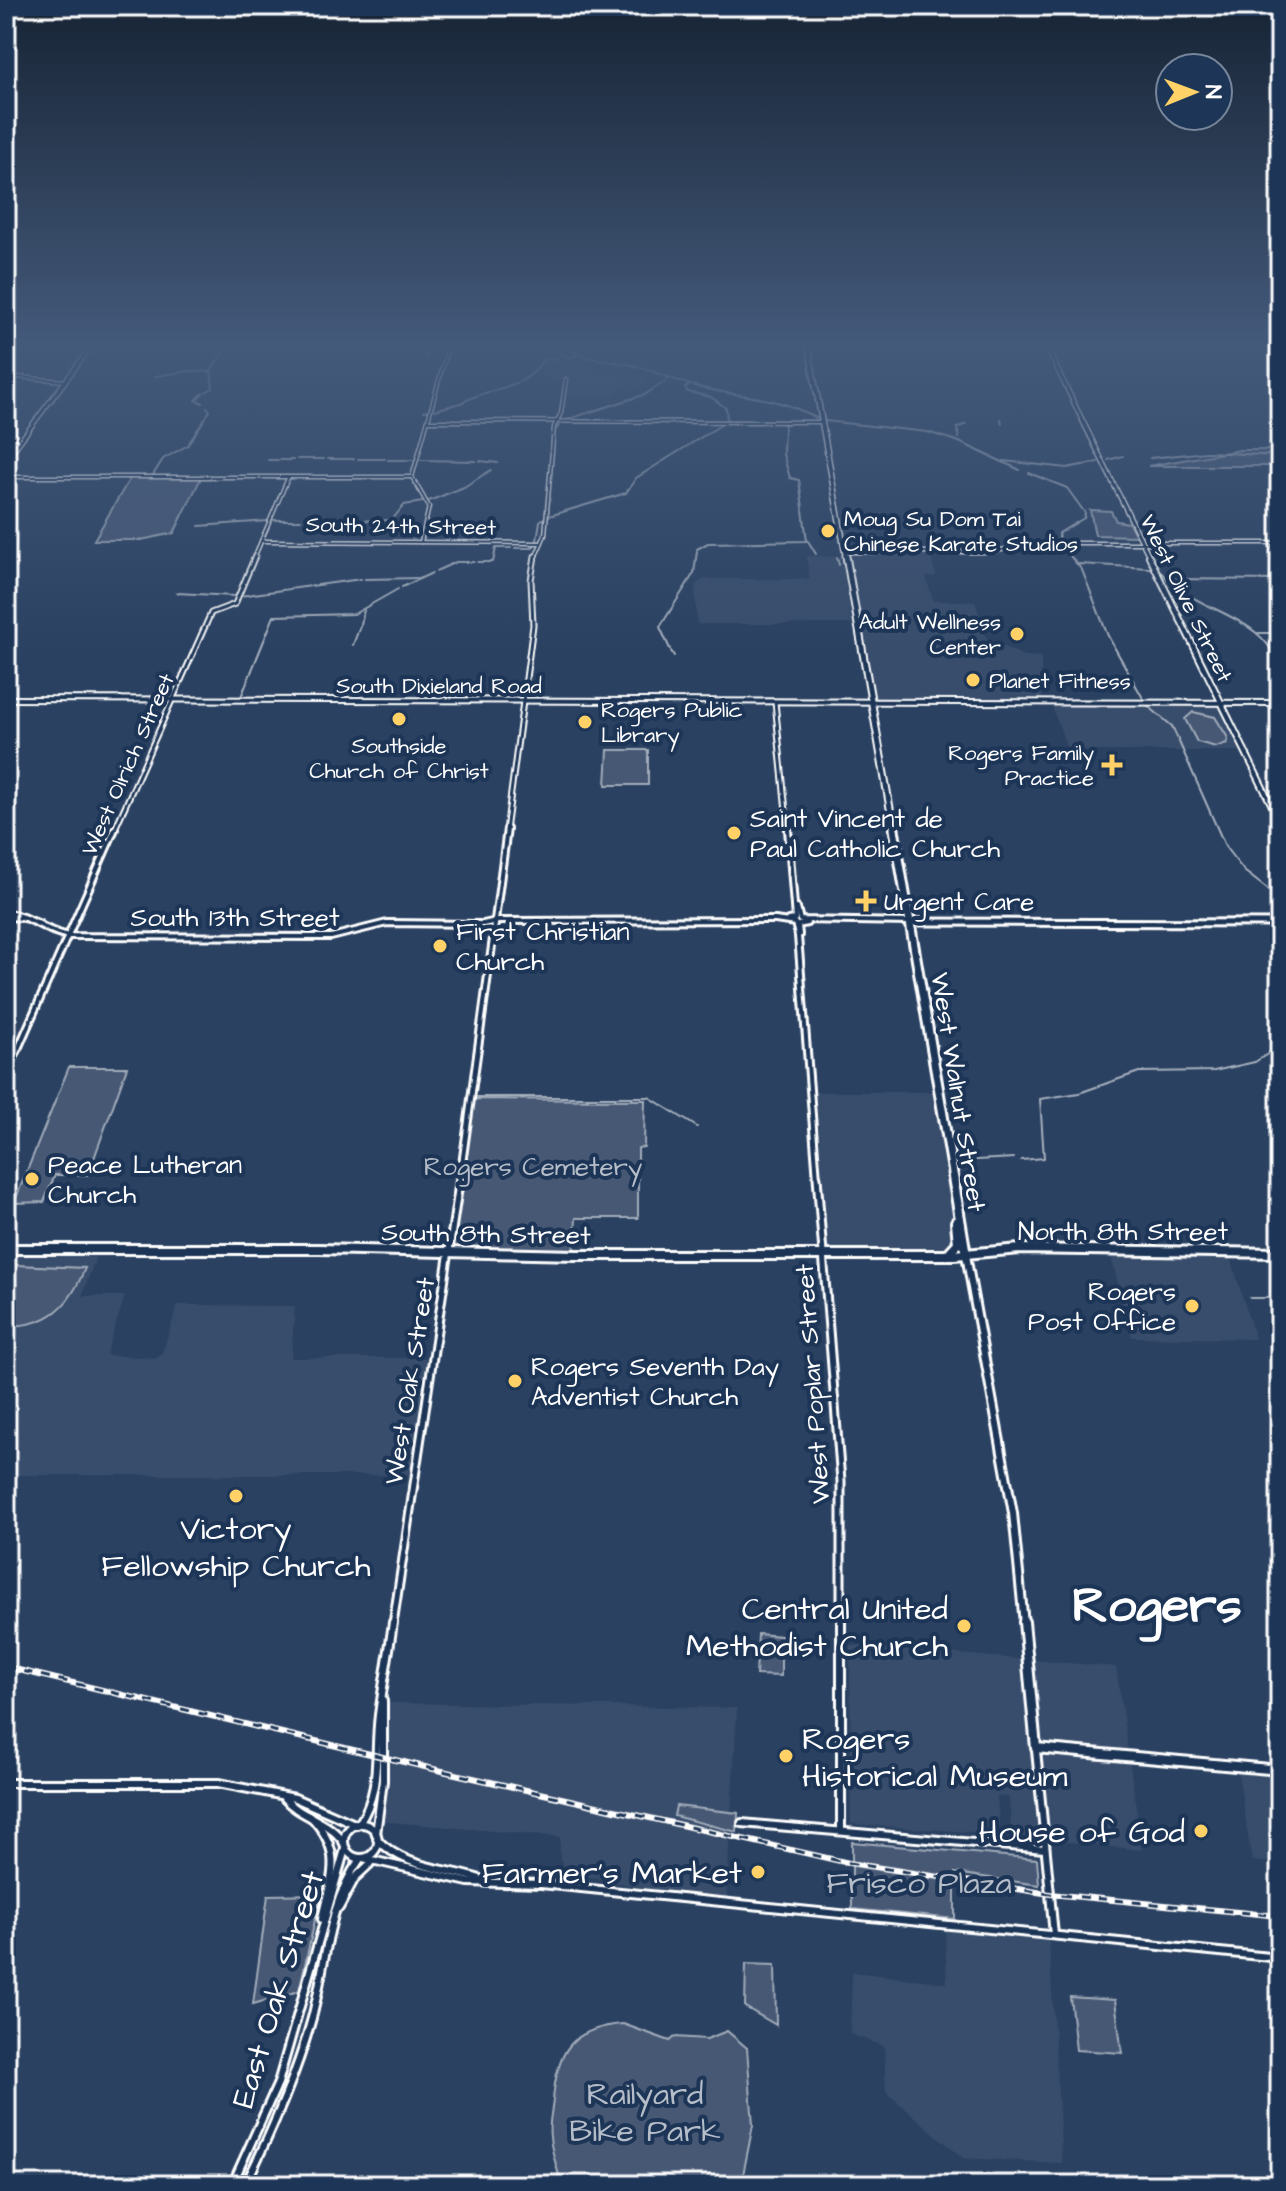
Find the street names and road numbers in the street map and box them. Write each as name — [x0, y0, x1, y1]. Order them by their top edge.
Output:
street label: South 24th Street — [306, 509, 496, 544]
street label: West Olive Street — [1132, 510, 1240, 688]
street label: West Olrich Street — [74, 668, 183, 861]
street label: South Dixieland Road — [336, 671, 542, 702]
street label: South 13th Street — [131, 900, 340, 936]
street label: West Walnut Street — [921, 970, 995, 1215]
street label: South 8th Street — [381, 1214, 591, 1254]
street label: North 8th Street — [1018, 1214, 1228, 1250]
street label: West Poplar Street — [787, 1262, 839, 1505]
street label: West Oak Street — [376, 1274, 444, 1488]
street label: East Oak Street — [221, 1865, 336, 2114]

